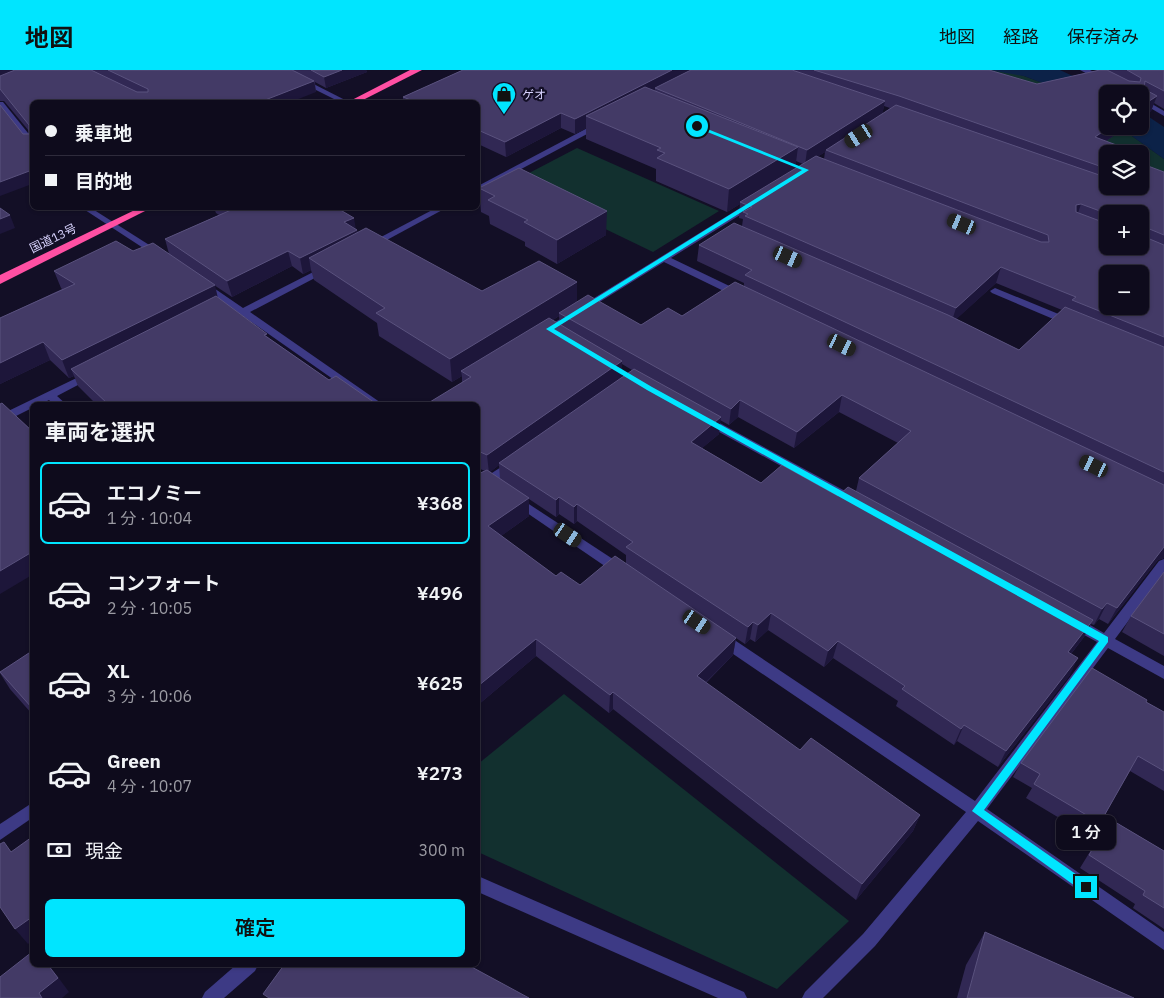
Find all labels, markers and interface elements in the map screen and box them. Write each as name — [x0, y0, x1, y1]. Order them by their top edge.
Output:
text: 地図 — [25, 21, 73, 53]
text: 地図 — [939, 25, 975, 48]
text: 経路 — [1003, 25, 1039, 48]
text: 保存済み — [1067, 25, 1139, 48]
shop icon: ゲオ — [491, 81, 517, 115]
map controls — [1099, 85, 1149, 315]
button: locate — [1099, 85, 1149, 135]
place label: ゲオ — [522, 87, 546, 102]
route start — [686, 115, 708, 137]
text: 乗車地 — [75, 121, 132, 145]
car — [842, 122, 875, 150]
button: layers — [1099, 145, 1149, 195]
text: 目的地 — [75, 169, 132, 193]
button: + — [1099, 205, 1149, 255]
car — [945, 211, 978, 237]
street label: 国道13号 — [27, 220, 79, 256]
car — [771, 244, 804, 270]
button: − — [1099, 265, 1149, 315]
car — [825, 332, 858, 358]
text: 車両を選択 — [45, 417, 155, 446]
car — [1077, 453, 1110, 479]
icon: car — [47, 481, 92, 526]
text: エコノミー — [107, 481, 202, 505]
text: ¥368 — [417, 491, 463, 515]
text: 1 分 · 10:04 — [107, 508, 192, 528]
car — [551, 520, 584, 550]
icon: car — [47, 571, 92, 616]
text: コンフォート — [107, 571, 220, 595]
text: ¥496 — [417, 581, 463, 605]
text: 2 分 · 10:05 — [107, 598, 192, 618]
car — [680, 607, 713, 637]
text: XL — [107, 659, 130, 683]
icon: car — [47, 661, 92, 706]
text: ¥625 — [417, 671, 463, 695]
text: 3 分 · 10:06 — [107, 686, 192, 706]
text: Green — [107, 749, 161, 773]
icon: car — [47, 751, 92, 796]
text: ¥273 — [417, 761, 463, 785]
text: 4 分 · 10:07 — [107, 776, 192, 796]
callout: 1 分 — [1056, 814, 1116, 850]
text: 1 分 — [1071, 822, 1101, 842]
icon: cash — [45, 836, 73, 864]
text: 現金 — [85, 839, 123, 863]
text: 300 m — [418, 840, 465, 860]
route end — [1075, 876, 1097, 898]
button: 確定 — [45, 899, 465, 957]

